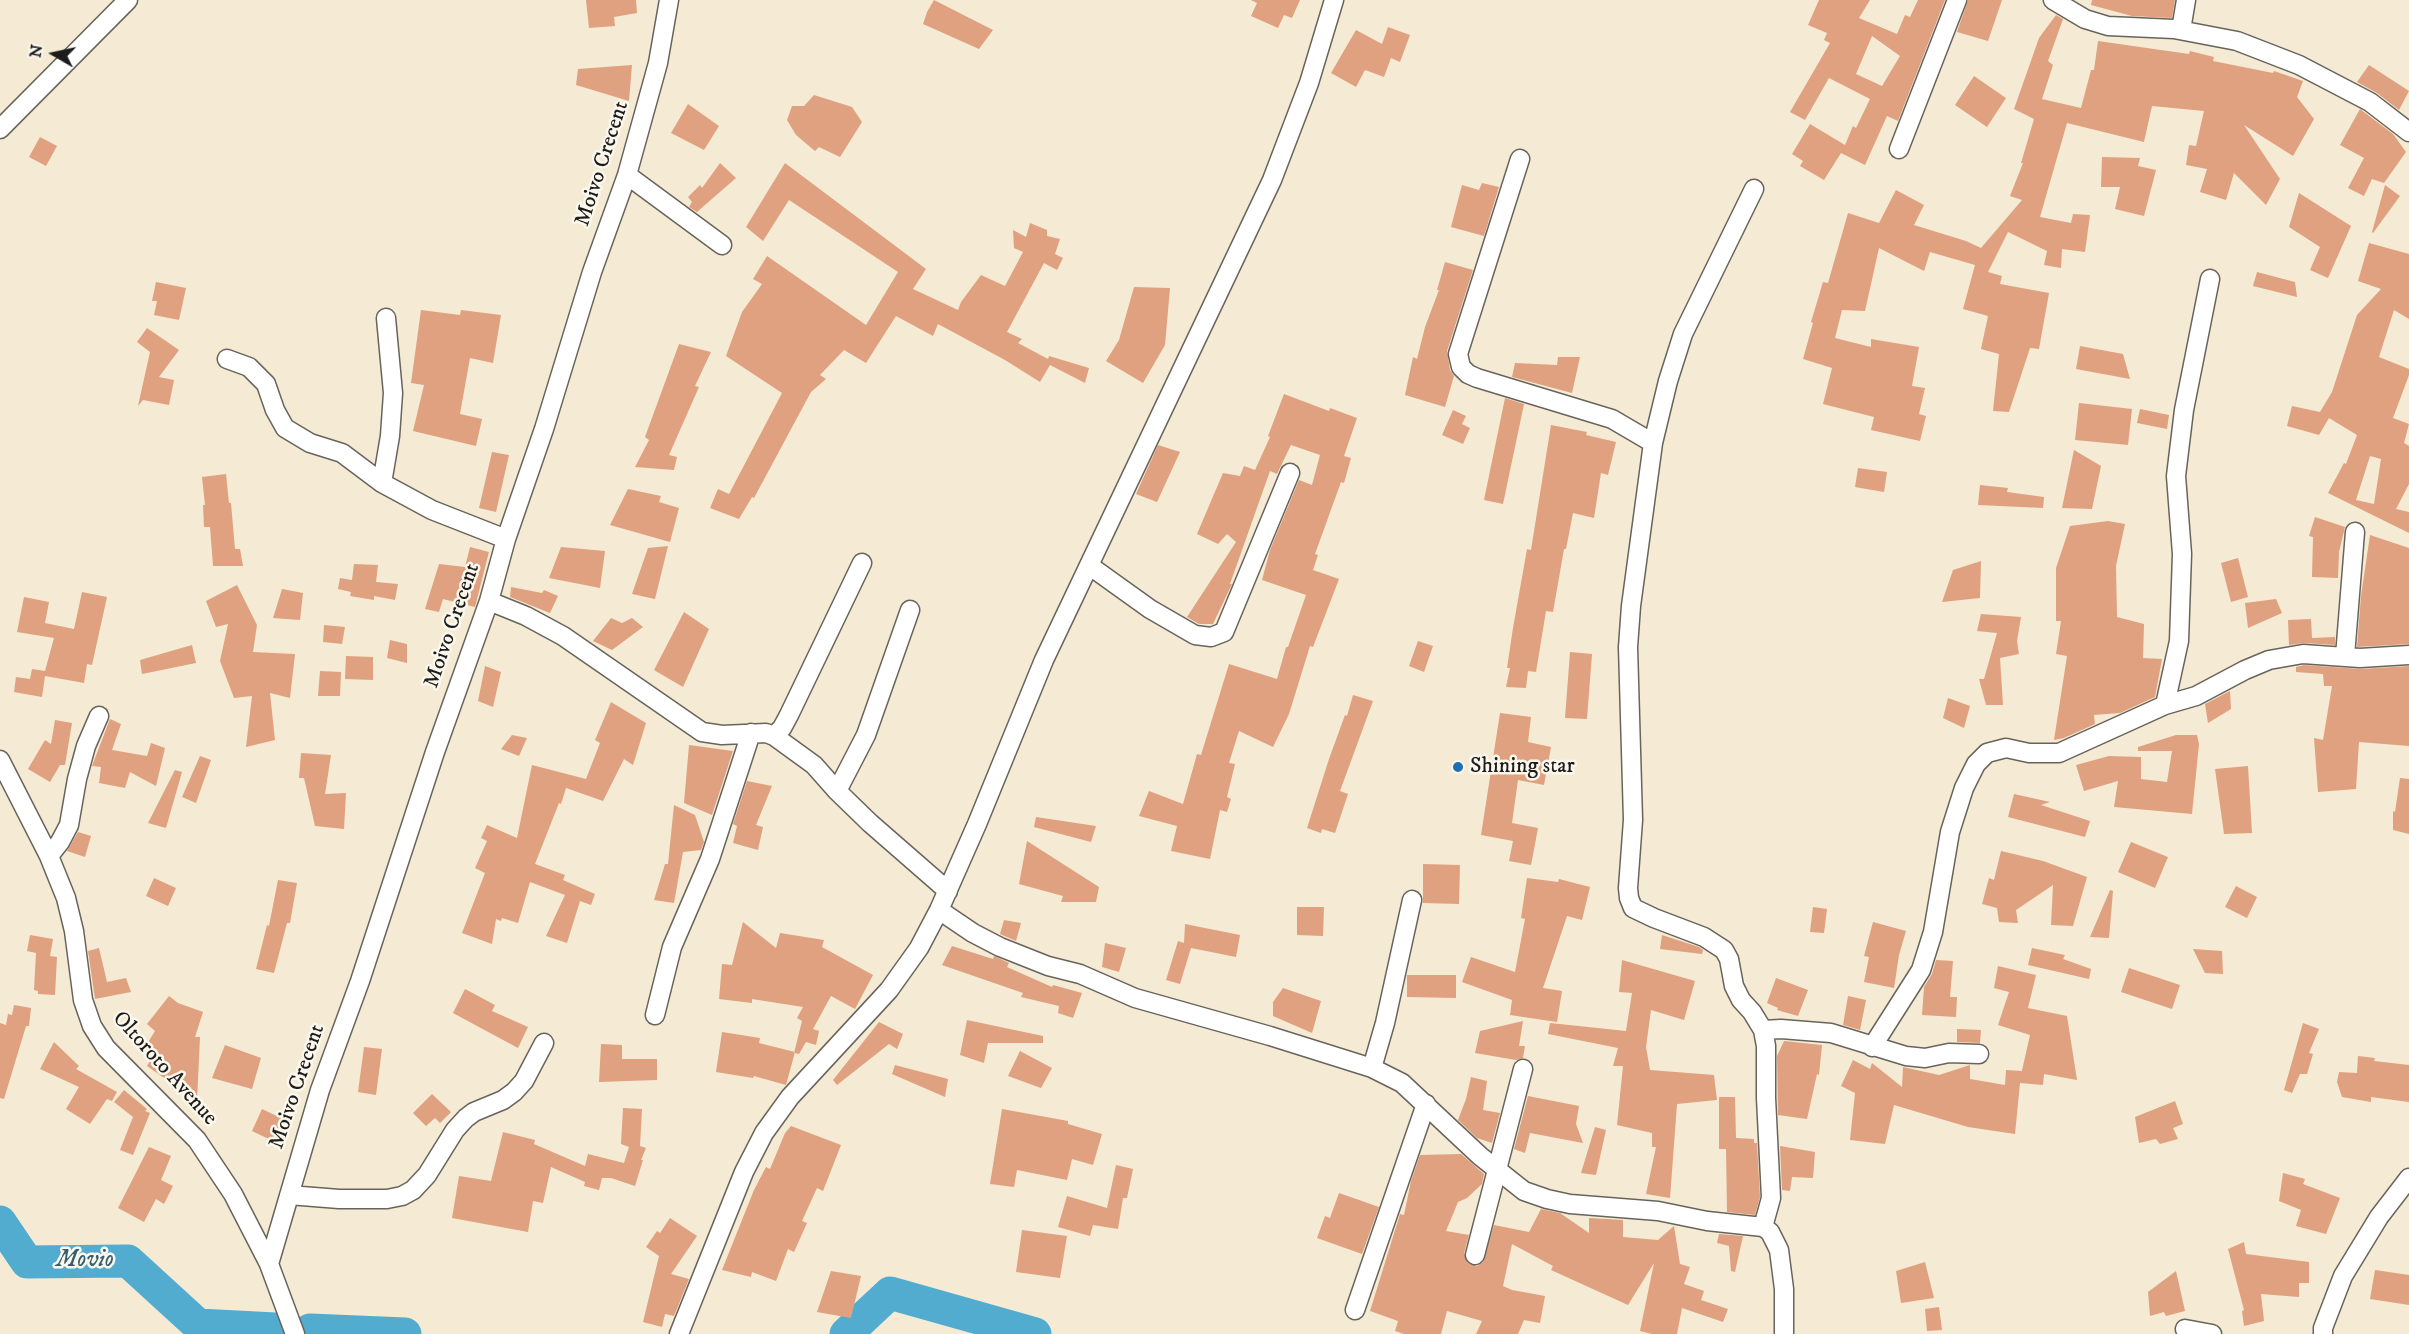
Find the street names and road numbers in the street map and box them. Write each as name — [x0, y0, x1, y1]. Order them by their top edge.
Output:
street label: Moivo Crecent — [570, 98, 636, 230]
street label: Moivo Crecent — [419, 560, 487, 692]
street label: Oltoroto Avenue — [106, 1007, 222, 1131]
street label: Moivo Crecent — [264, 1021, 332, 1153]

